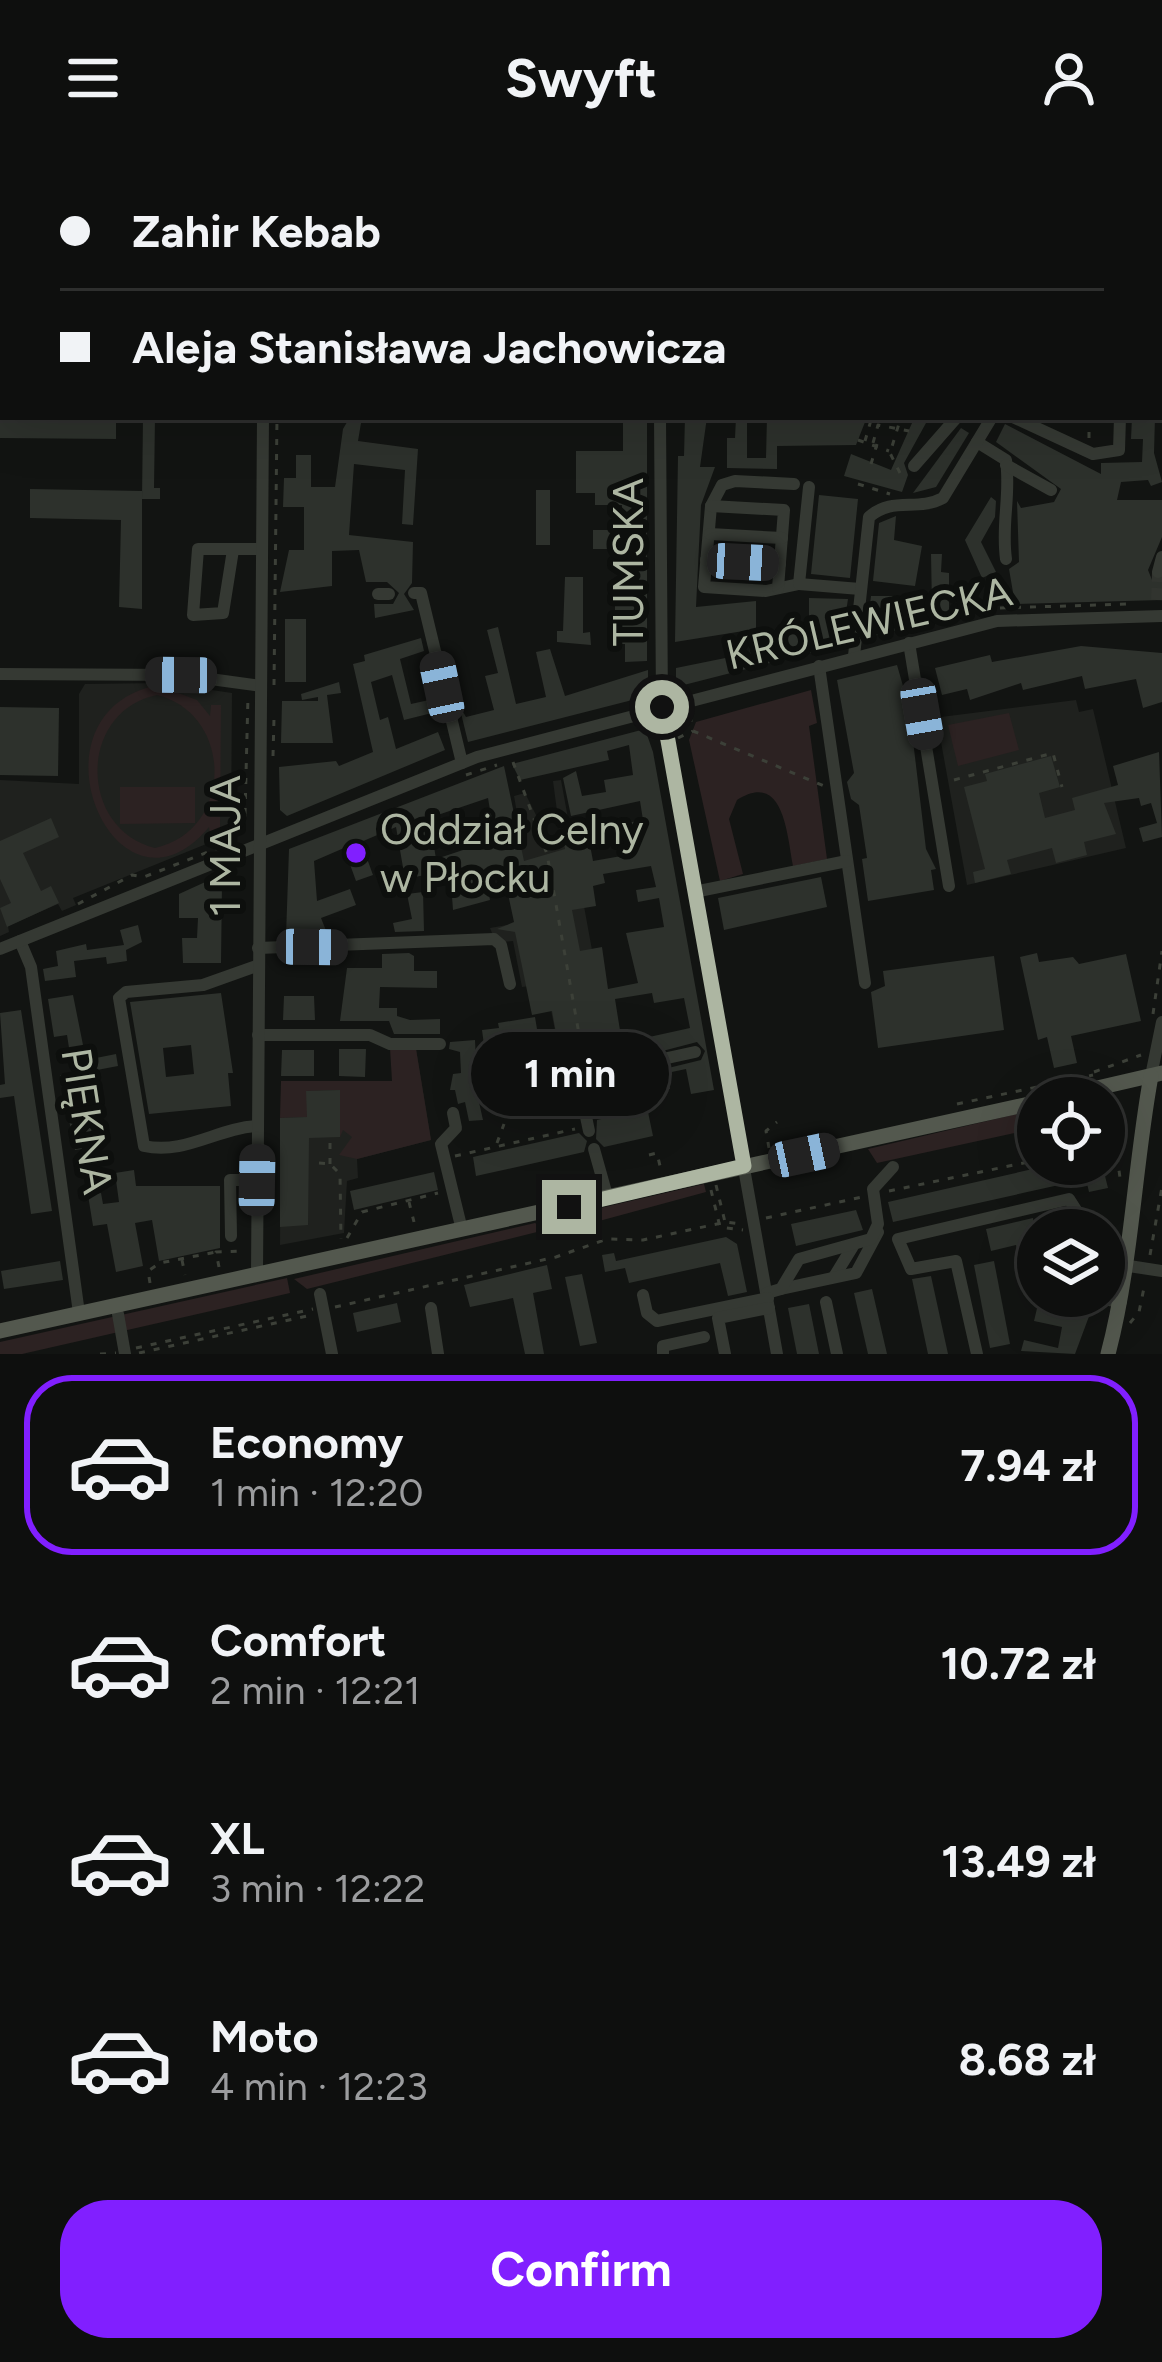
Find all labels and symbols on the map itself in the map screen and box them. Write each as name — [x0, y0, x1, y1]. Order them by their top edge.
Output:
street label: TUMSKA — [603, 477, 654, 646]
car — [706, 542, 780, 582]
street label: KRÓLEWIECKA — [721, 565, 1018, 681]
car — [417, 648, 467, 726]
car — [145, 656, 217, 694]
car — [898, 675, 946, 753]
route start — [635, 680, 689, 734]
street label: 1 MAJA — [200, 775, 251, 917]
place label: Oddział Celny w Płocku — [380, 804, 644, 903]
marker: Oddział Celny w Płocku — [343, 840, 369, 866]
car — [276, 928, 348, 966]
callout: 1 min — [470, 1033, 668, 1117]
street label: PIĘKNA — [50, 1044, 124, 1198]
car — [765, 1130, 843, 1180]
car — [238, 1144, 276, 1216]
route end — [542, 1180, 596, 1234]

